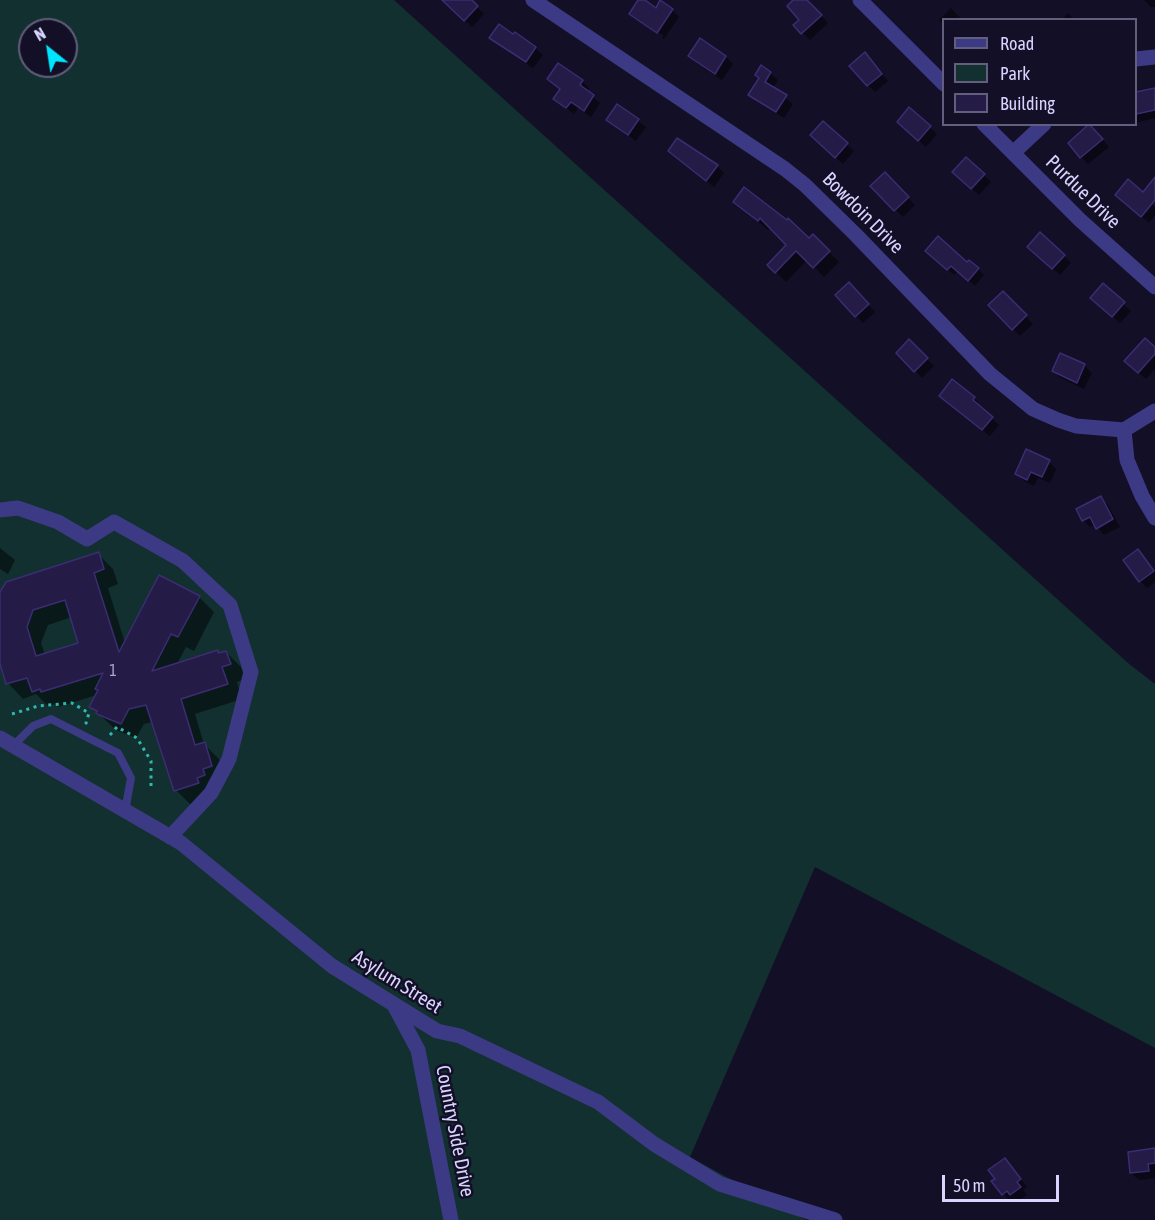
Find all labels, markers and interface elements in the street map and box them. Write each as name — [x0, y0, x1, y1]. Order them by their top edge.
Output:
north arrow — [18, 18, 78, 78]
legend — [942, 18, 1137, 126]
text: N — [31, 24, 49, 44]
text: Road — [1000, 33, 1034, 54]
text: Park — [1000, 63, 1030, 84]
text: Building — [1000, 93, 1055, 114]
street label: Purdue Drive — [1040, 150, 1126, 234]
street label: Bowdoin Drive — [817, 167, 909, 259]
house number: 1 — [109, 661, 117, 681]
street label: Asylum Street — [348, 945, 446, 1019]
street label: Country Side Drive — [430, 1063, 480, 1199]
scale bar — [945, 1163, 1062, 1201]
text: 50 m — [953, 1175, 985, 1196]

